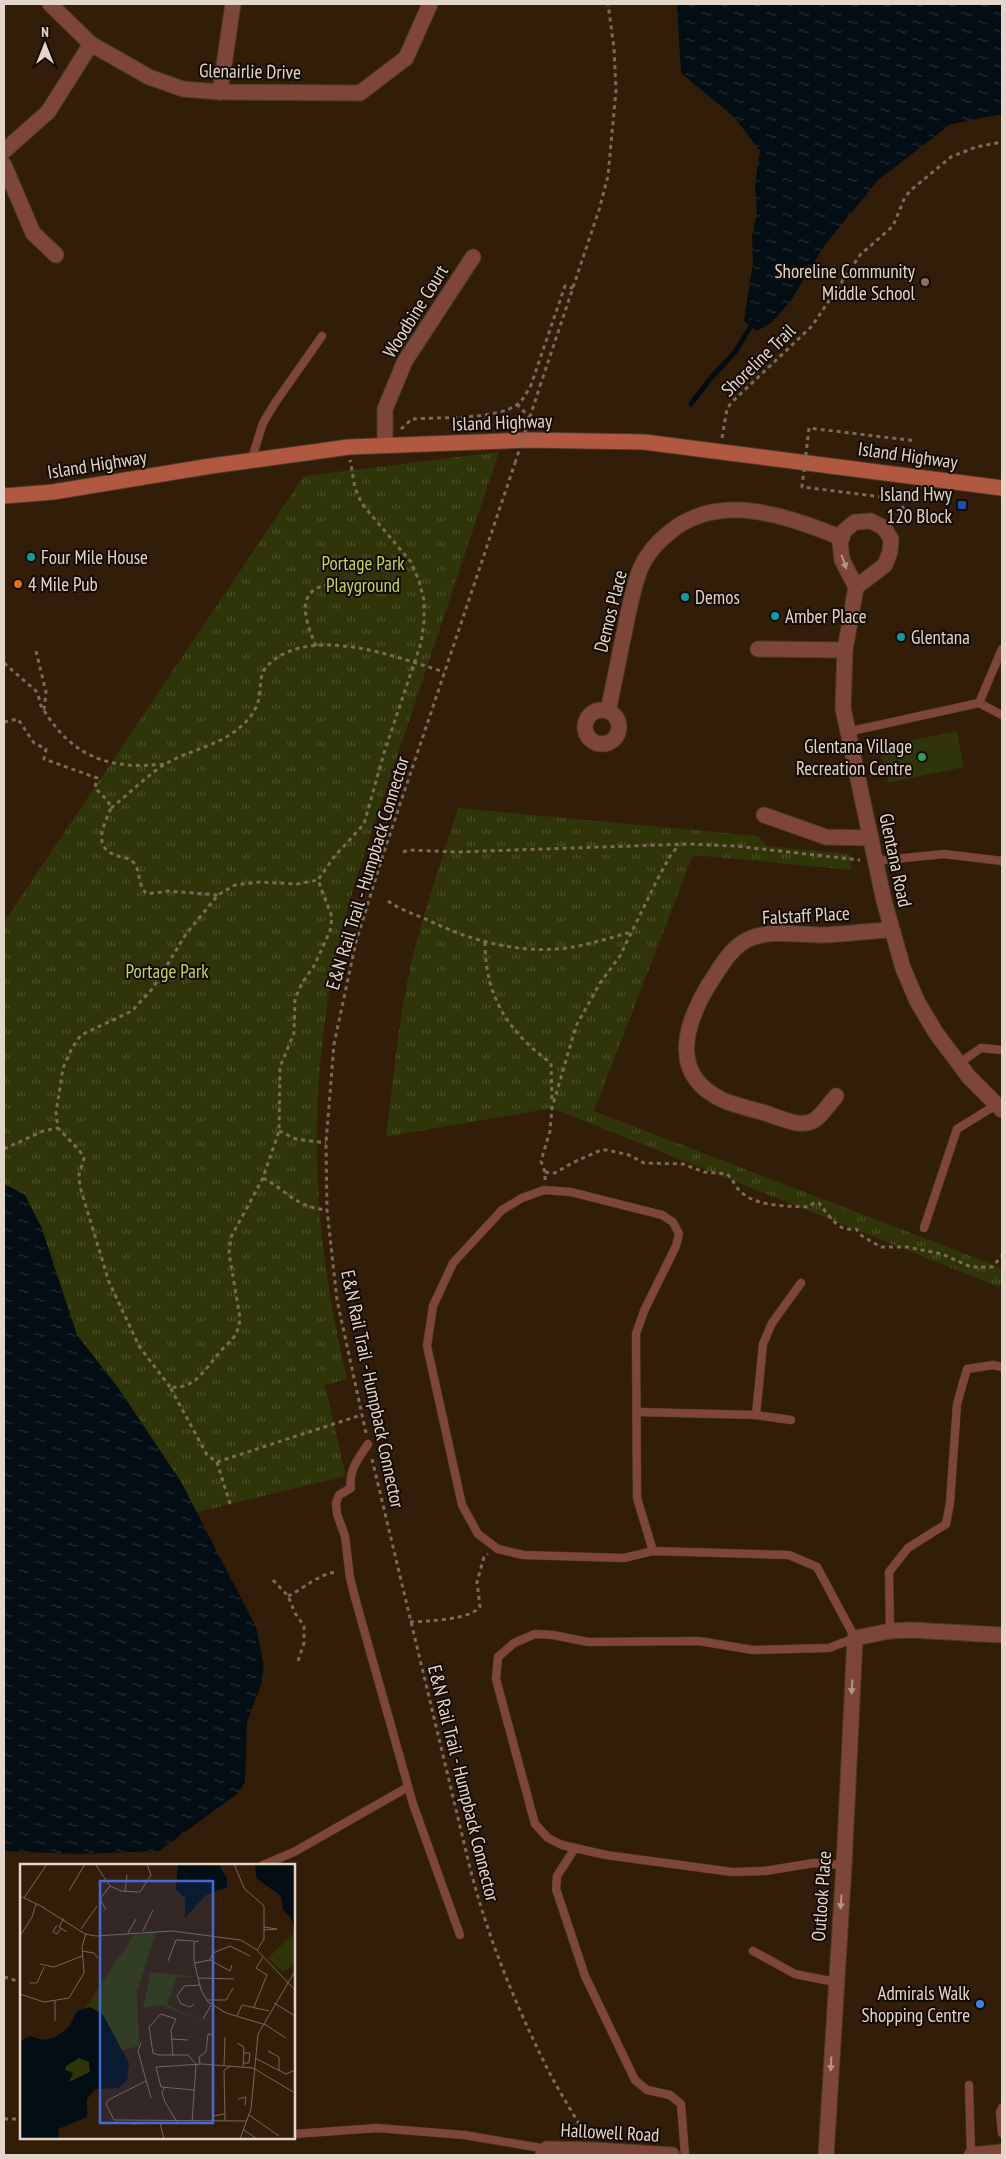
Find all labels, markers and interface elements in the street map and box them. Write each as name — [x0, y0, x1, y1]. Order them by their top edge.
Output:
north arrow — [20, 20, 70, 70]
text: N — [41, 23, 49, 41]
street label: Glenairlie Drive — [199, 58, 301, 84]
place label: Shoreline Community Middle School — [774, 259, 916, 305]
street label: Woodbine Court — [377, 260, 453, 362]
marker: Shoreline Community Middle School — [919, 276, 931, 288]
street label: Shoreline Trail — [716, 318, 801, 401]
street label: Island Highway — [451, 408, 553, 436]
street label: Island Highway — [857, 436, 960, 474]
street label: Island Highway — [46, 444, 149, 484]
place label: Island Hwy 120 Block — [880, 482, 953, 528]
marker: Island Hwy 120 Block — [956, 499, 968, 511]
place label: Four Mile House — [41, 545, 148, 569]
marker: Four Mile House — [25, 551, 37, 563]
park label: Portage Park Playground — [321, 551, 405, 597]
one-way arrow — [840, 555, 848, 570]
street label: Demos Place — [588, 567, 632, 655]
place label: 4 Mile Pub — [28, 572, 98, 596]
marker: 4 Mile Pub — [12, 578, 24, 590]
place label: Demos — [695, 585, 740, 609]
marker: Demos — [679, 591, 691, 603]
place label: Amber Place — [785, 604, 867, 628]
marker: Amber Place — [769, 610, 781, 622]
place label: Glentana — [911, 625, 970, 649]
marker: Glentana — [895, 631, 907, 643]
place label: Glentana Village Recreation Centre — [796, 734, 912, 780]
marker: Glentana Village Recreation Centre — [916, 751, 928, 763]
street label: E&N Rail Trail - Humpback Connector — [320, 753, 414, 993]
street label: Glentana Road — [874, 811, 918, 909]
street label: Falstaff Place — [762, 901, 851, 929]
park label: Portage Park — [125, 959, 209, 983]
street label: E&N Rail Trail - Humpback Connector — [336, 1268, 410, 1511]
street label: E&N Rail Trail - Humpback Connector — [423, 1662, 505, 1904]
one-way arrow — [848, 1679, 856, 1695]
street label: Outlook Place — [806, 1850, 836, 1942]
inset map — [20, 1864, 295, 2139]
one-way arrow — [837, 1894, 845, 1910]
place label: Admirals Walk Shopping Centre — [861, 1981, 971, 2027]
marker: Admirals Walk Shopping Centre — [974, 1998, 986, 2010]
one-way arrow — [826, 2056, 834, 2072]
street label: Hallowell Road — [560, 2117, 660, 2147]

